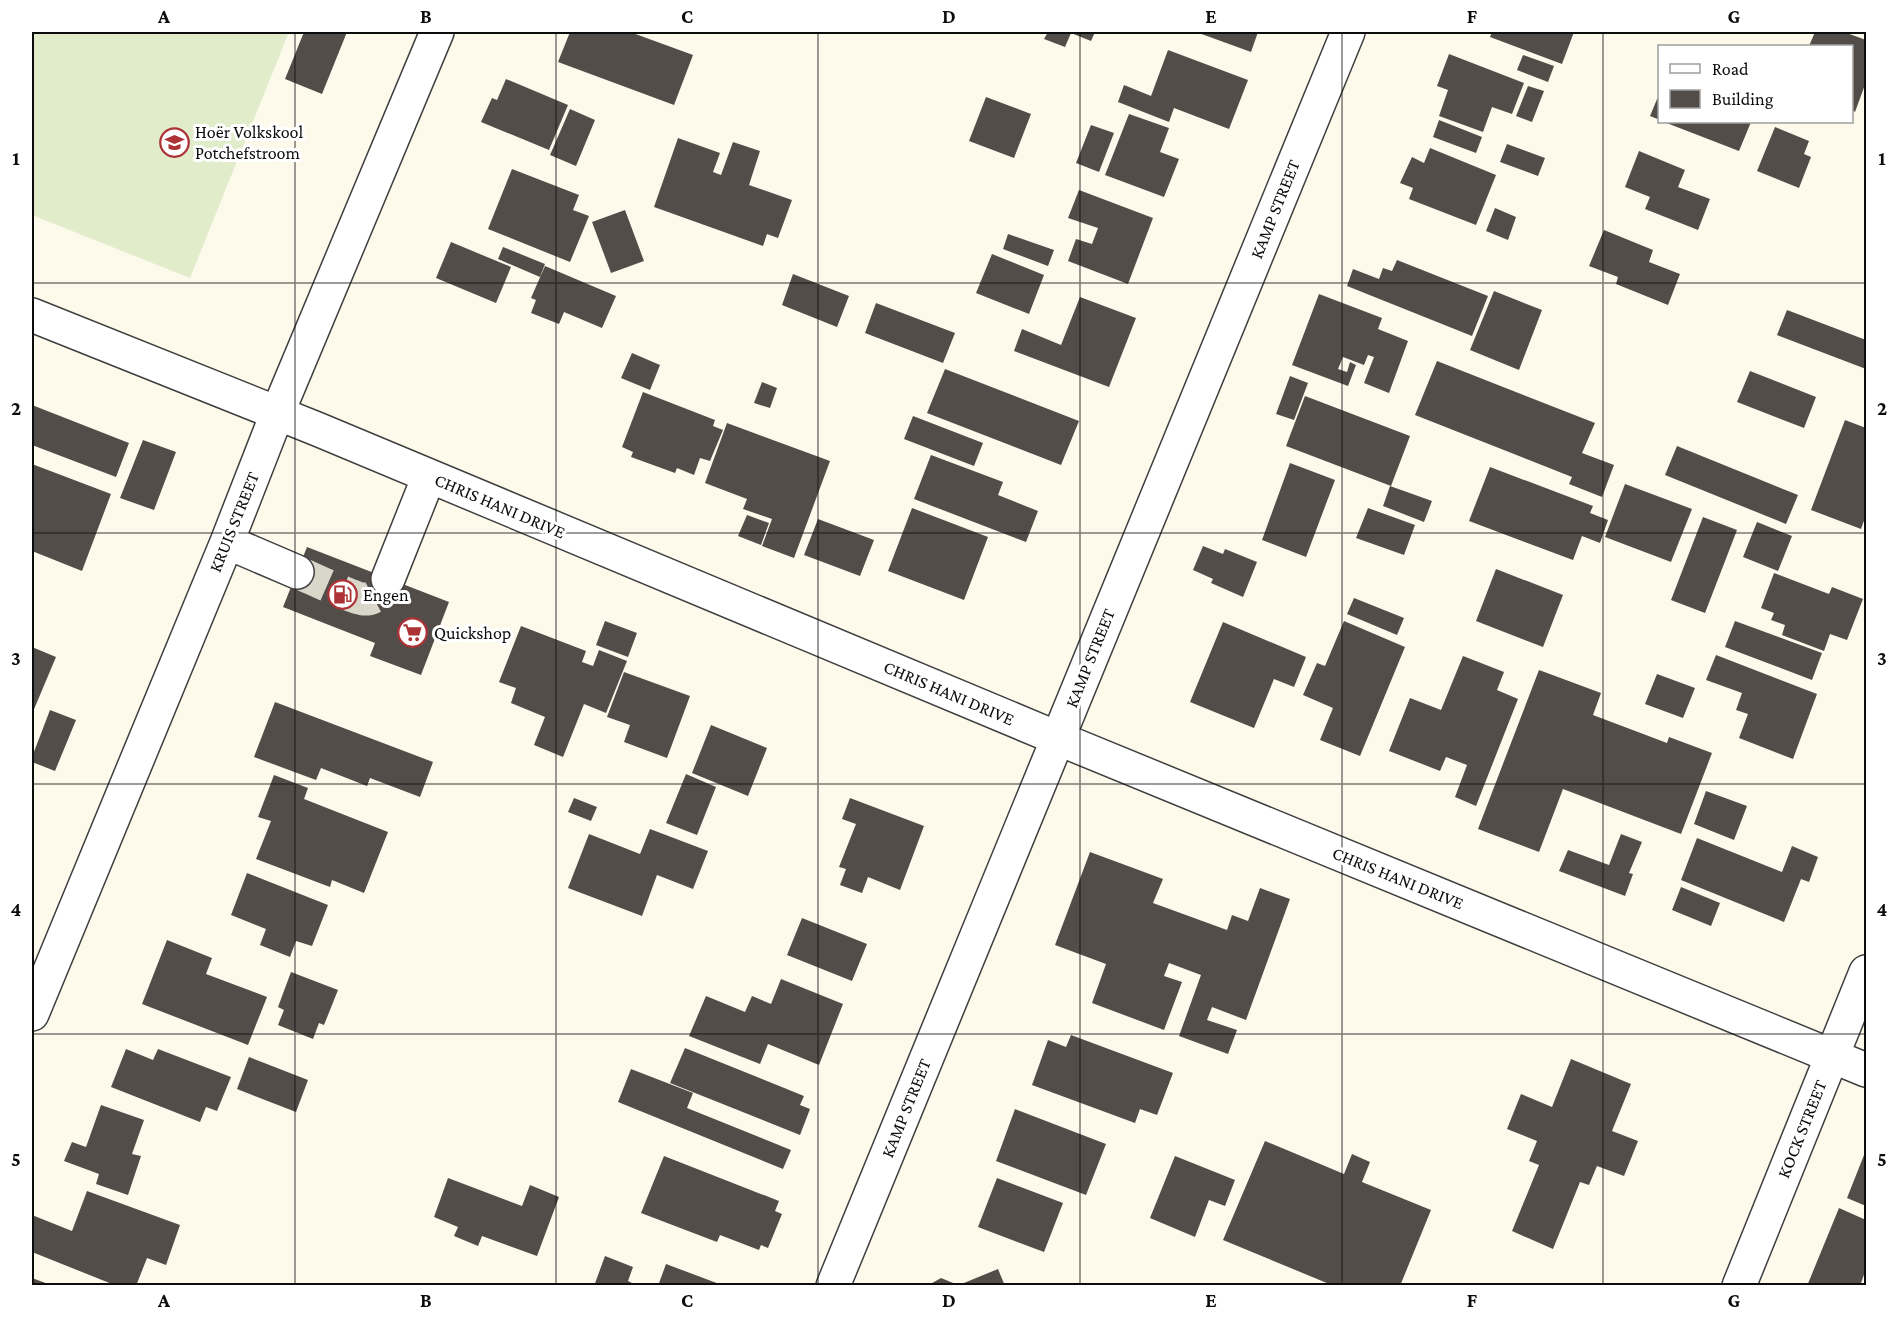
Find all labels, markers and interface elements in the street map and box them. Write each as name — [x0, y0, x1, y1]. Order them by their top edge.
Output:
text: A — [157, 5, 171, 27]
text: B — [420, 5, 432, 27]
text: C — [681, 5, 693, 27]
text: D — [942, 5, 956, 27]
text: E — [1205, 5, 1217, 27]
text: F — [1467, 5, 1478, 27]
text: G — [1728, 5, 1741, 27]
legend — [1658, 45, 1853, 123]
text: Road — [1712, 59, 1749, 79]
text: Building — [1712, 89, 1774, 109]
place label: Hoër Volkskool Potchefstroom — [195, 122, 304, 163]
school or university icon: Hoër Volkskool Potchefstroom — [158, 126, 190, 158]
text: 1 — [12, 147, 20, 169]
text: 1 — [1878, 147, 1886, 169]
street label: KAMP STREET — [1246, 156, 1304, 261]
text: 2 — [11, 397, 21, 419]
text: 2 — [1877, 397, 1887, 419]
street label: KRUIS STREET — [205, 469, 263, 575]
street label: CHRIS HANI DRIVE — [432, 469, 568, 543]
fuel station icon: Engen — [326, 579, 358, 611]
place label: Engen — [363, 585, 409, 605]
street label: KAMP STREET — [1061, 605, 1119, 710]
supermarket icon: Quickshop — [397, 617, 429, 649]
place label: Quickshop — [434, 623, 511, 643]
text: 3 — [11, 647, 21, 669]
text: 3 — [1877, 647, 1887, 669]
street label: CHRIS HANI DRIVE — [881, 656, 1017, 730]
street label: CHRIS HANI DRIVE — [1329, 843, 1467, 914]
text: 4 — [11, 898, 22, 920]
text: 4 — [1877, 898, 1888, 920]
street label: KAMP STREET — [877, 1055, 935, 1160]
street label: KOCK STREET — [1773, 1077, 1831, 1181]
text: 5 — [11, 1148, 21, 1170]
text: 5 — [1877, 1148, 1887, 1170]
text: A — [157, 1289, 171, 1311]
text: B — [420, 1289, 432, 1311]
text: C — [681, 1289, 693, 1311]
text: D — [942, 1289, 956, 1311]
text: E — [1205, 1289, 1217, 1311]
text: F — [1467, 1289, 1478, 1311]
text: G — [1728, 1289, 1741, 1311]

